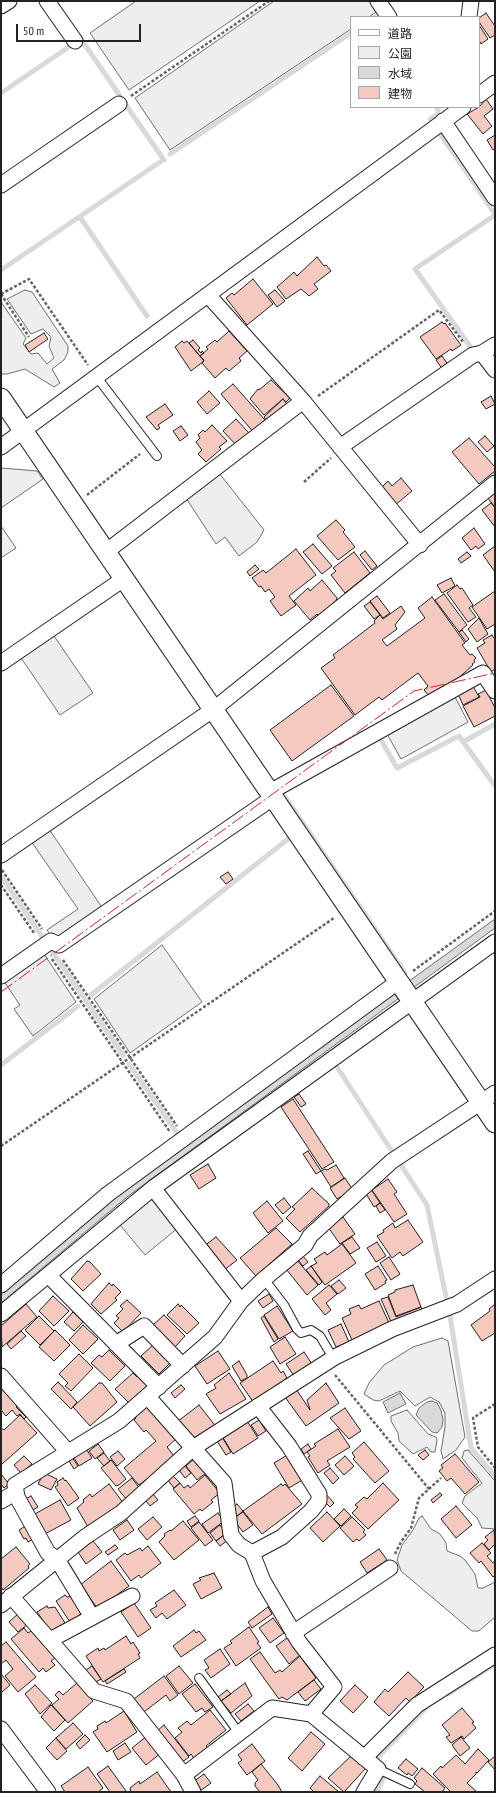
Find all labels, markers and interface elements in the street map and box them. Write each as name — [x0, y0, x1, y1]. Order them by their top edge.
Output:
scale bar — [18, 16, 143, 42]
legend — [350, 16, 480, 108]
text: 50 m — [23, 23, 44, 38]
text: 道路 — [388, 26, 412, 41]
text: 公園 — [388, 46, 412, 61]
text: 水域 — [388, 66, 412, 81]
text: 建物 — [388, 86, 412, 101]

